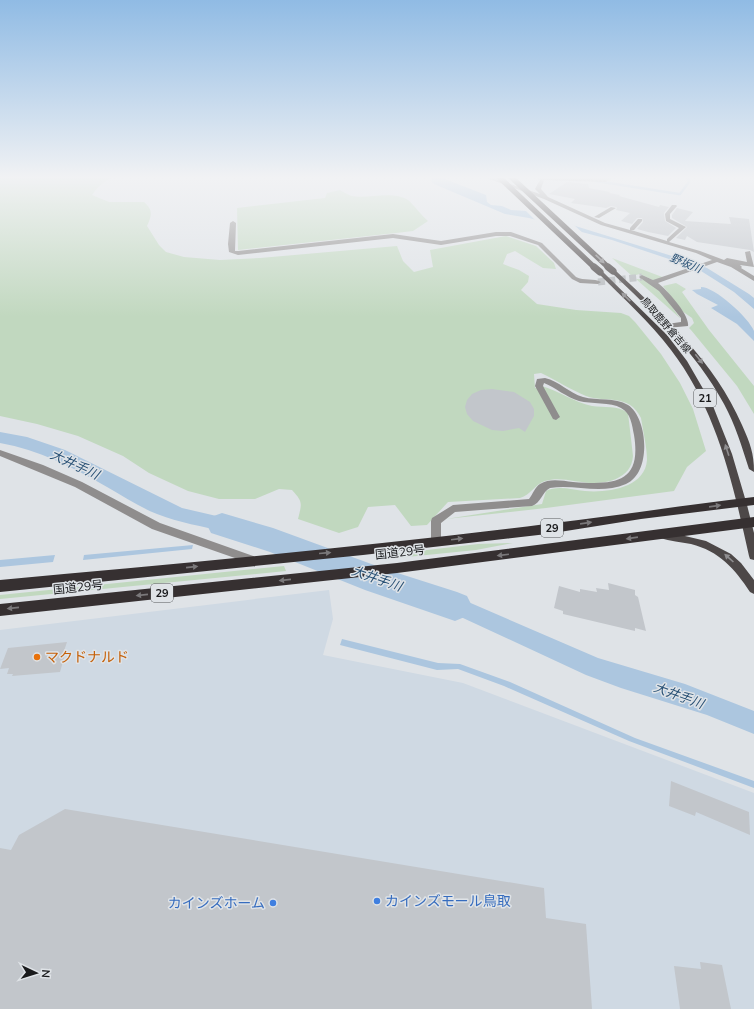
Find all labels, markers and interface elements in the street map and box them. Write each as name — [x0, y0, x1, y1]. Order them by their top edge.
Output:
water label: 野坂川 — [668, 250, 705, 276]
one-way arrow — [596, 254, 605, 263]
one-way arrow — [621, 292, 631, 302]
street label: 鳥取鹿野倉吉線 — [638, 294, 694, 356]
one-way arrow — [695, 354, 703, 365]
road number: 21 — [694, 389, 716, 407]
one-way arrow — [723, 444, 729, 456]
water label: 大井手川 — [48, 446, 104, 483]
one-way arrow — [709, 503, 721, 509]
road number: 29 — [541, 519, 563, 537]
one-way arrow — [580, 520, 592, 526]
one-way arrow — [626, 535, 638, 541]
one-way arrow — [451, 536, 463, 542]
street label: 国道29号 — [374, 542, 426, 562]
one-way arrow — [319, 550, 331, 557]
one-way arrow — [497, 552, 509, 558]
one-way arrow — [724, 554, 735, 563]
water label: 大井手川 — [350, 562, 406, 595]
one-way arrow — [186, 564, 198, 570]
one-way arrow — [279, 576, 291, 583]
street label: 国道29号 — [52, 577, 104, 597]
road number: 29 — [151, 584, 173, 602]
one-way arrow — [136, 592, 148, 598]
one-way arrow — [7, 605, 19, 612]
place label: マクドナルド — [45, 648, 129, 666]
marker: マクドナルド — [32, 652, 42, 662]
water label: 大井手川 — [652, 679, 708, 712]
place label: カインズモール鳥取 — [385, 892, 511, 910]
place label: カインズホーム — [168, 894, 265, 912]
marker: カインズモール鳥取 — [372, 896, 382, 906]
marker: カインズホーム — [268, 898, 278, 908]
north arrow — [16, 953, 56, 993]
text: N — [39, 969, 53, 978]

